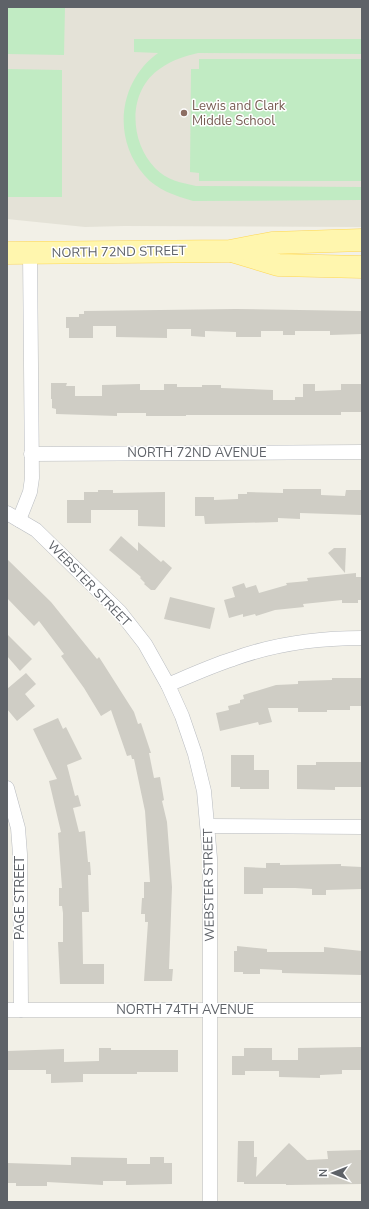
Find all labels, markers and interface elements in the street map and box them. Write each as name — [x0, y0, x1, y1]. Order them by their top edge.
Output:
place label: Lewis and Clark Middle School — [192, 97, 286, 130]
marker: Lewis and Clark Middle School — [179, 108, 189, 118]
street label: NORTH 72ND STREET — [52, 242, 187, 262]
street label: NORTH 72ND AVENUE — [127, 444, 267, 462]
street label: WEBSTER STREET — [43, 537, 135, 631]
street label: WEBSTER STREET — [199, 828, 219, 942]
street label: PAGE STREET — [11, 856, 29, 940]
street label: NORTH 74TH AVENUE — [116, 1001, 254, 1019]
north arrow — [313, 1153, 353, 1193]
text: N — [316, 1169, 331, 1177]

